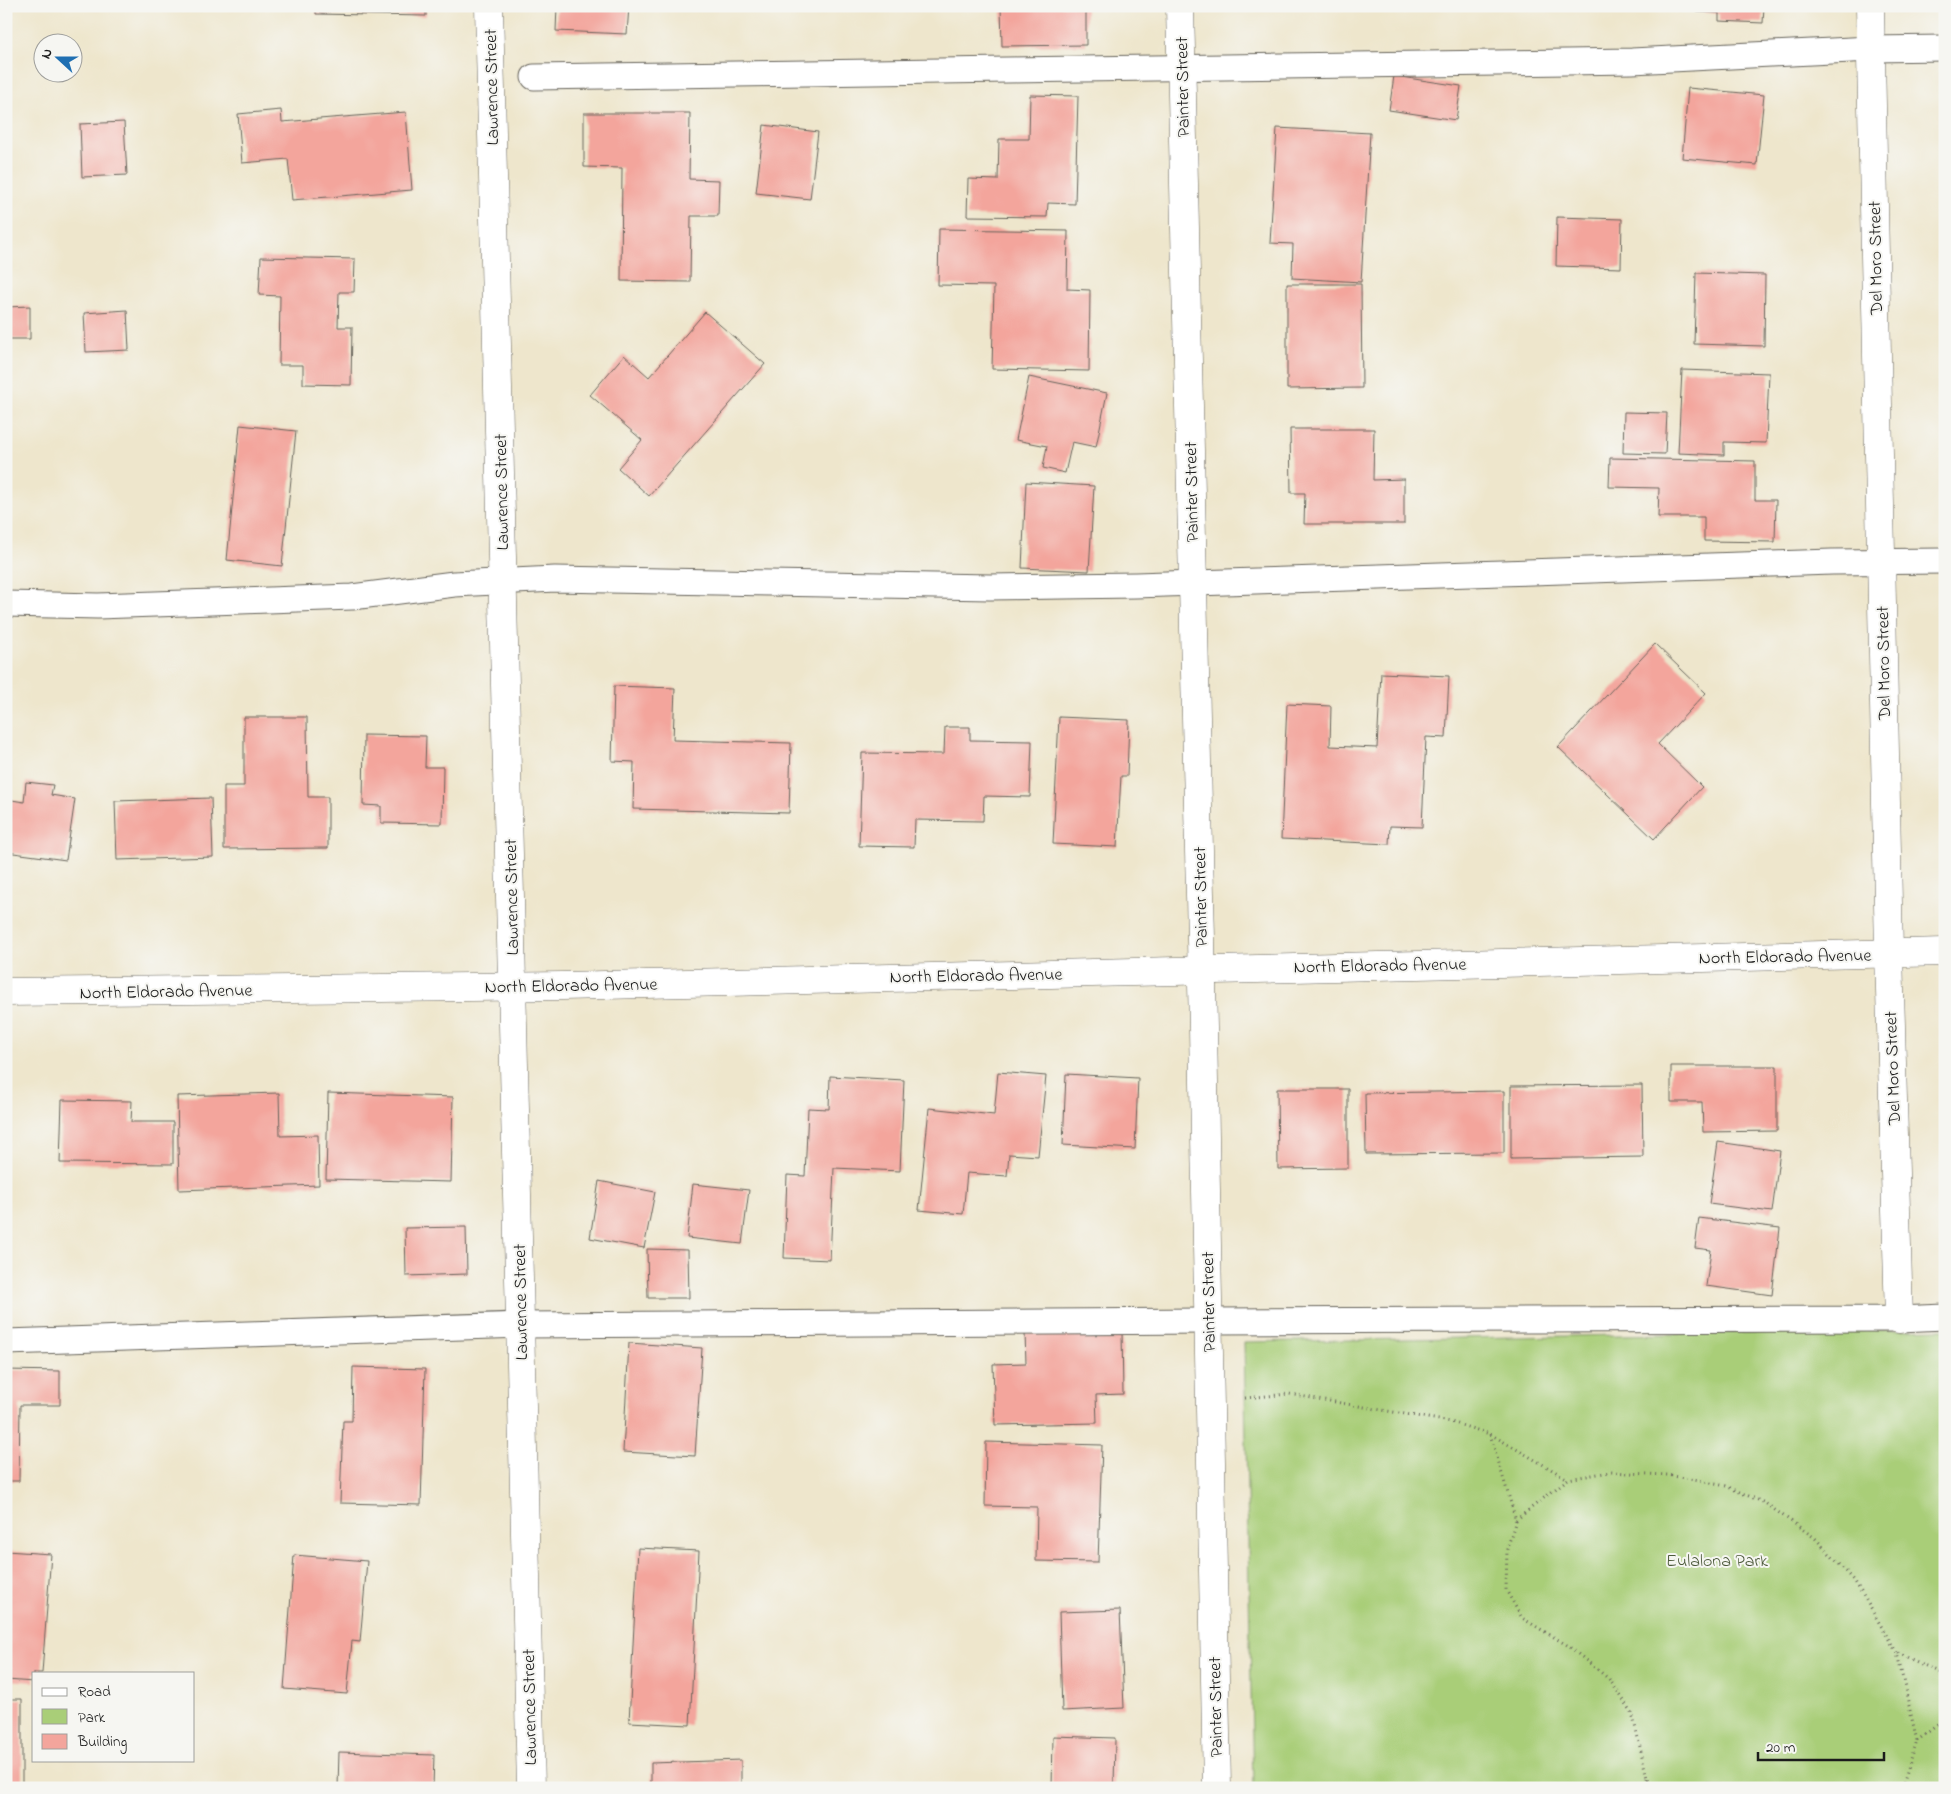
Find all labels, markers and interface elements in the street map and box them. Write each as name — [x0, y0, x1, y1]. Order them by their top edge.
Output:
street label: Lawrence Street — [479, 28, 507, 145]
north arrow — [32, 32, 82, 82]
street label: Painter Street — [1170, 36, 1198, 138]
text: N — [36, 46, 59, 62]
street label: Del Moro Street — [1863, 201, 1891, 316]
street label: Lawrence Street — [489, 433, 517, 550]
street label: Painter Street — [1179, 441, 1207, 543]
street label: Del Moro Street — [1871, 606, 1899, 721]
street label: Lawrence Street — [499, 838, 527, 955]
street label: Painter Street — [1188, 846, 1216, 948]
street label: North Eldorado Avenue — [1698, 943, 1873, 973]
street label: North Eldorado Avenue — [1293, 952, 1468, 982]
street label: North Eldorado Avenue — [889, 962, 1064, 992]
street label: North Eldorado Avenue — [484, 972, 659, 1002]
street label: North Eldorado Avenue — [79, 978, 254, 1008]
street label: Del Moro Street — [1879, 1011, 1909, 1126]
street label: Lawrence Street — [508, 1243, 536, 1360]
street label: Painter Street — [1196, 1251, 1224, 1353]
park label: Eulalona Park — [1666, 1549, 1768, 1575]
street label: Lawrence Street — [517, 1648, 545, 1765]
street label: Painter Street — [1203, 1656, 1231, 1758]
legend — [32, 1672, 195, 1762]
text: Road — [78, 1681, 111, 1703]
text: Park — [78, 1707, 106, 1729]
scale bar — [1758, 1729, 1885, 1761]
text: Building — [77, 1731, 127, 1754]
text: 20 m — [1766, 1737, 1796, 1759]

